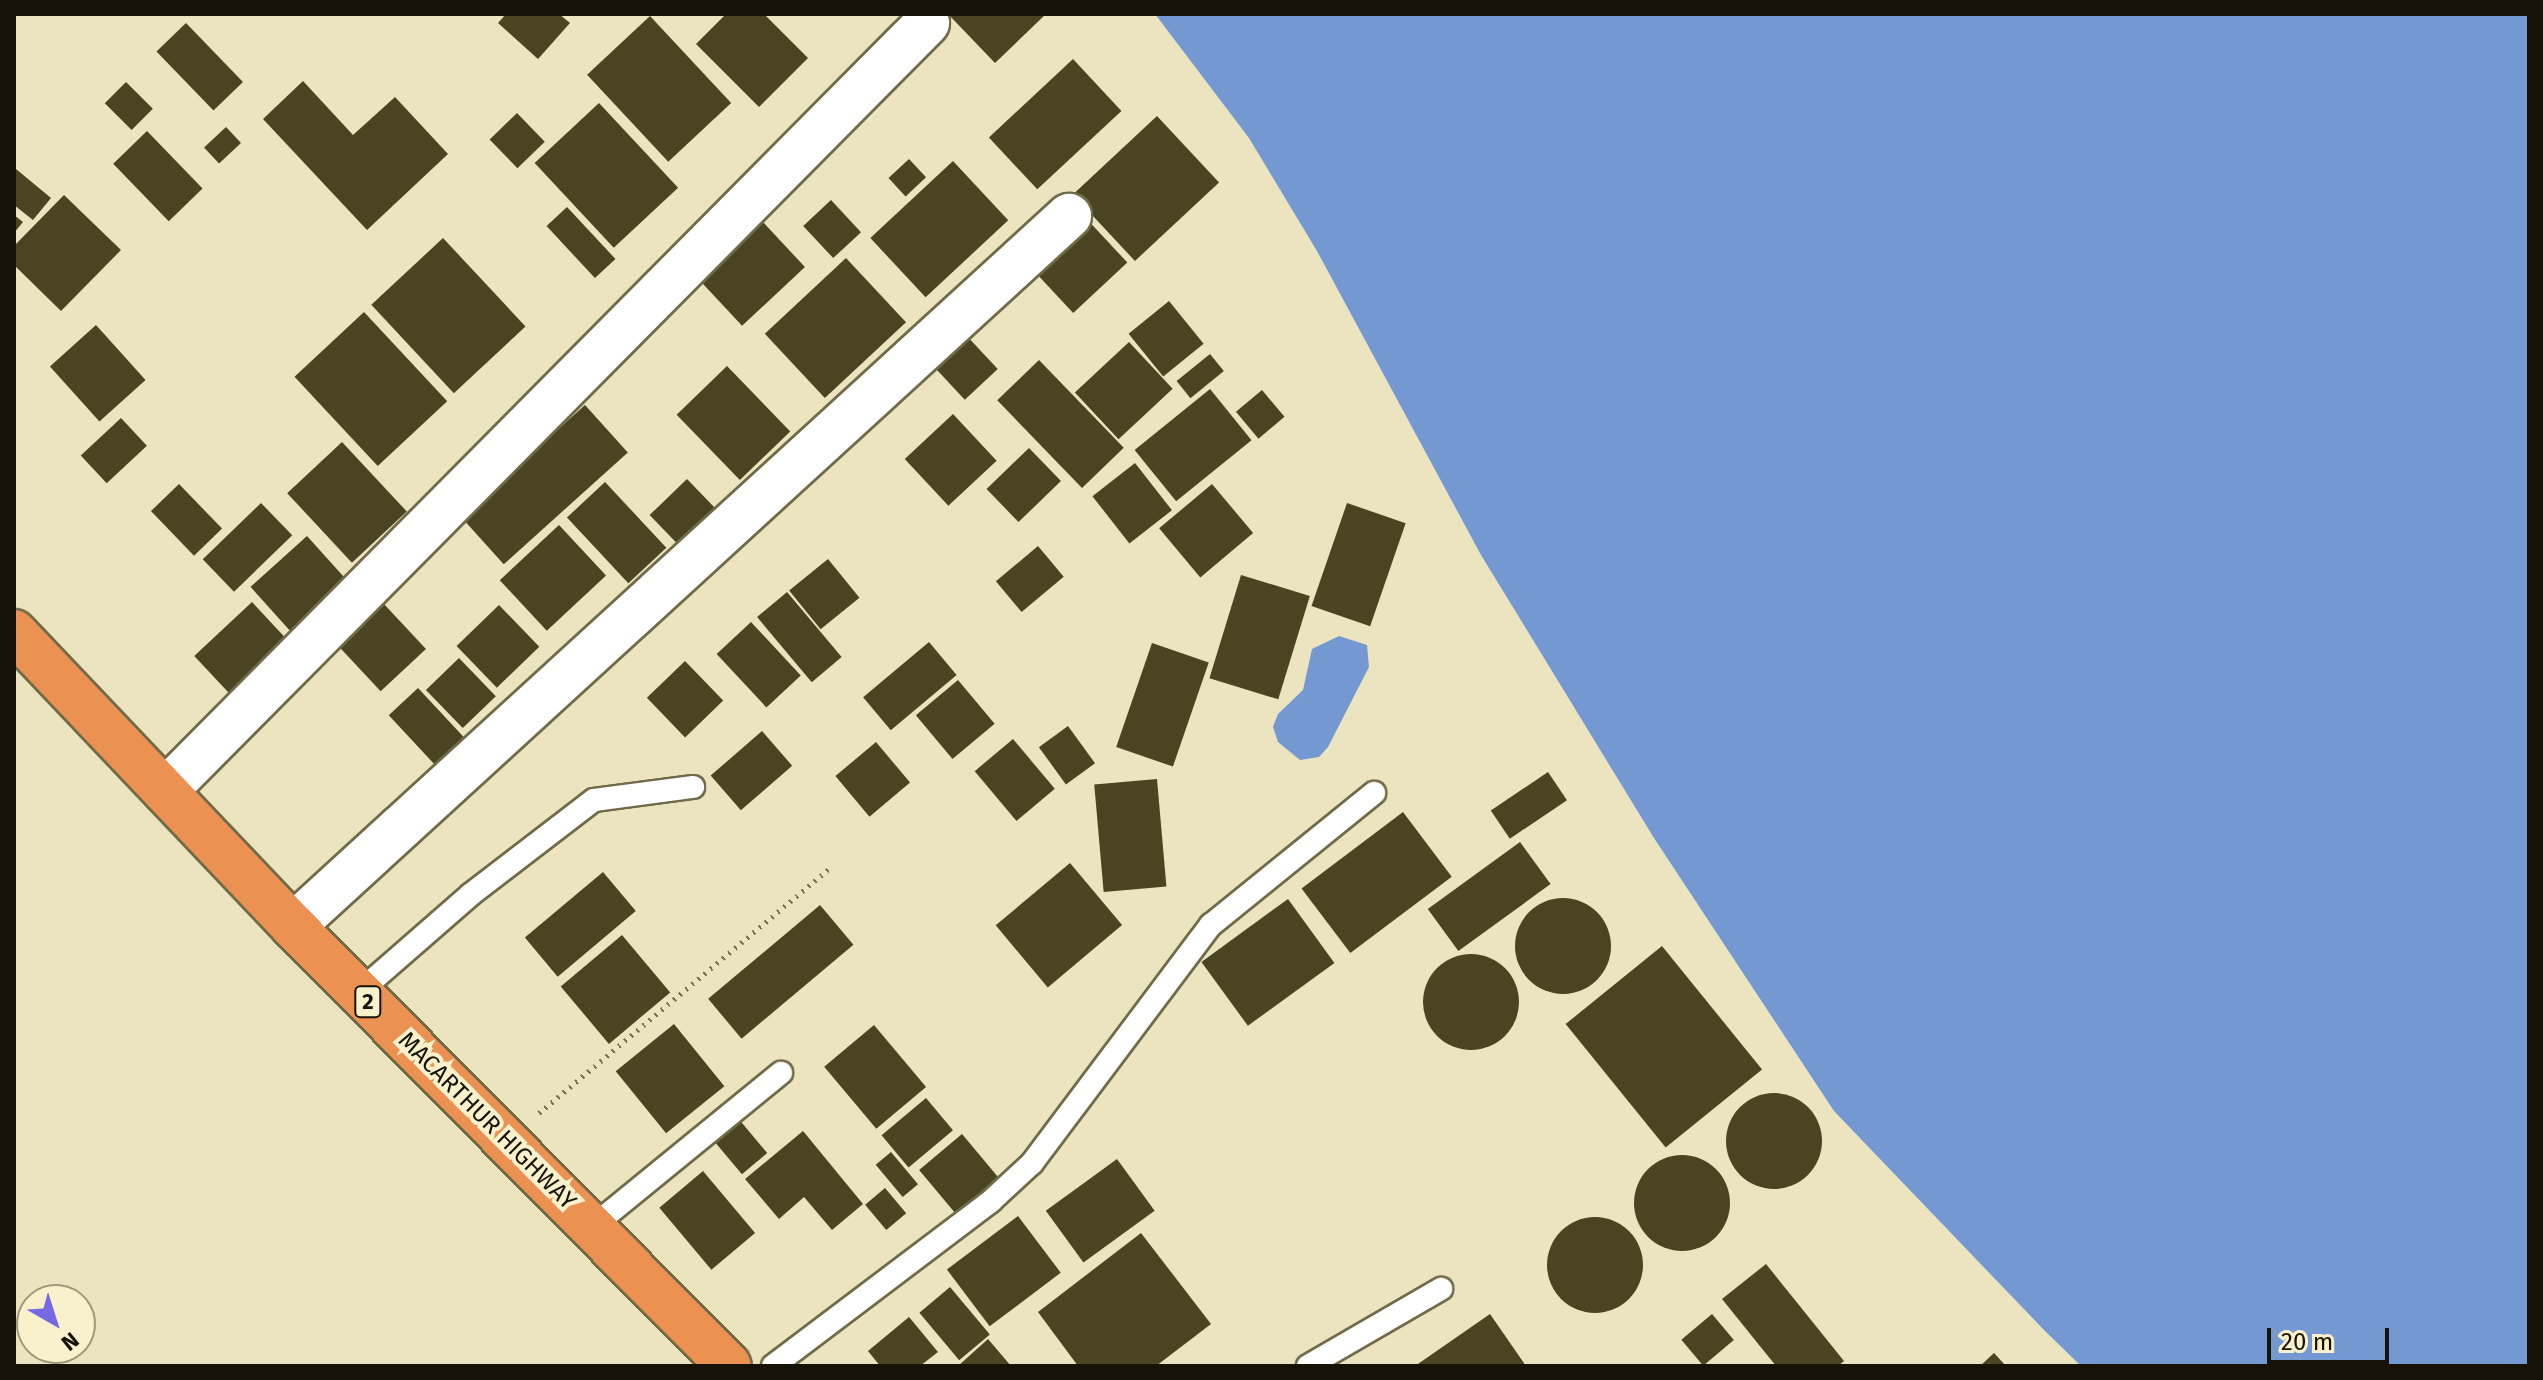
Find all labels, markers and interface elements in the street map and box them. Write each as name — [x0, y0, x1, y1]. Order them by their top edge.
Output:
road number: 2 — [354, 984, 382, 1020]
street label: MACARTHUR HIGHWAY — [392, 1026, 582, 1216]
north arrow — [16, 1284, 96, 1364]
scale bar — [2271, 1312, 2393, 1362]
text: N — [56, 1326, 84, 1357]
text: 20 m — [2281, 1328, 2333, 1356]

